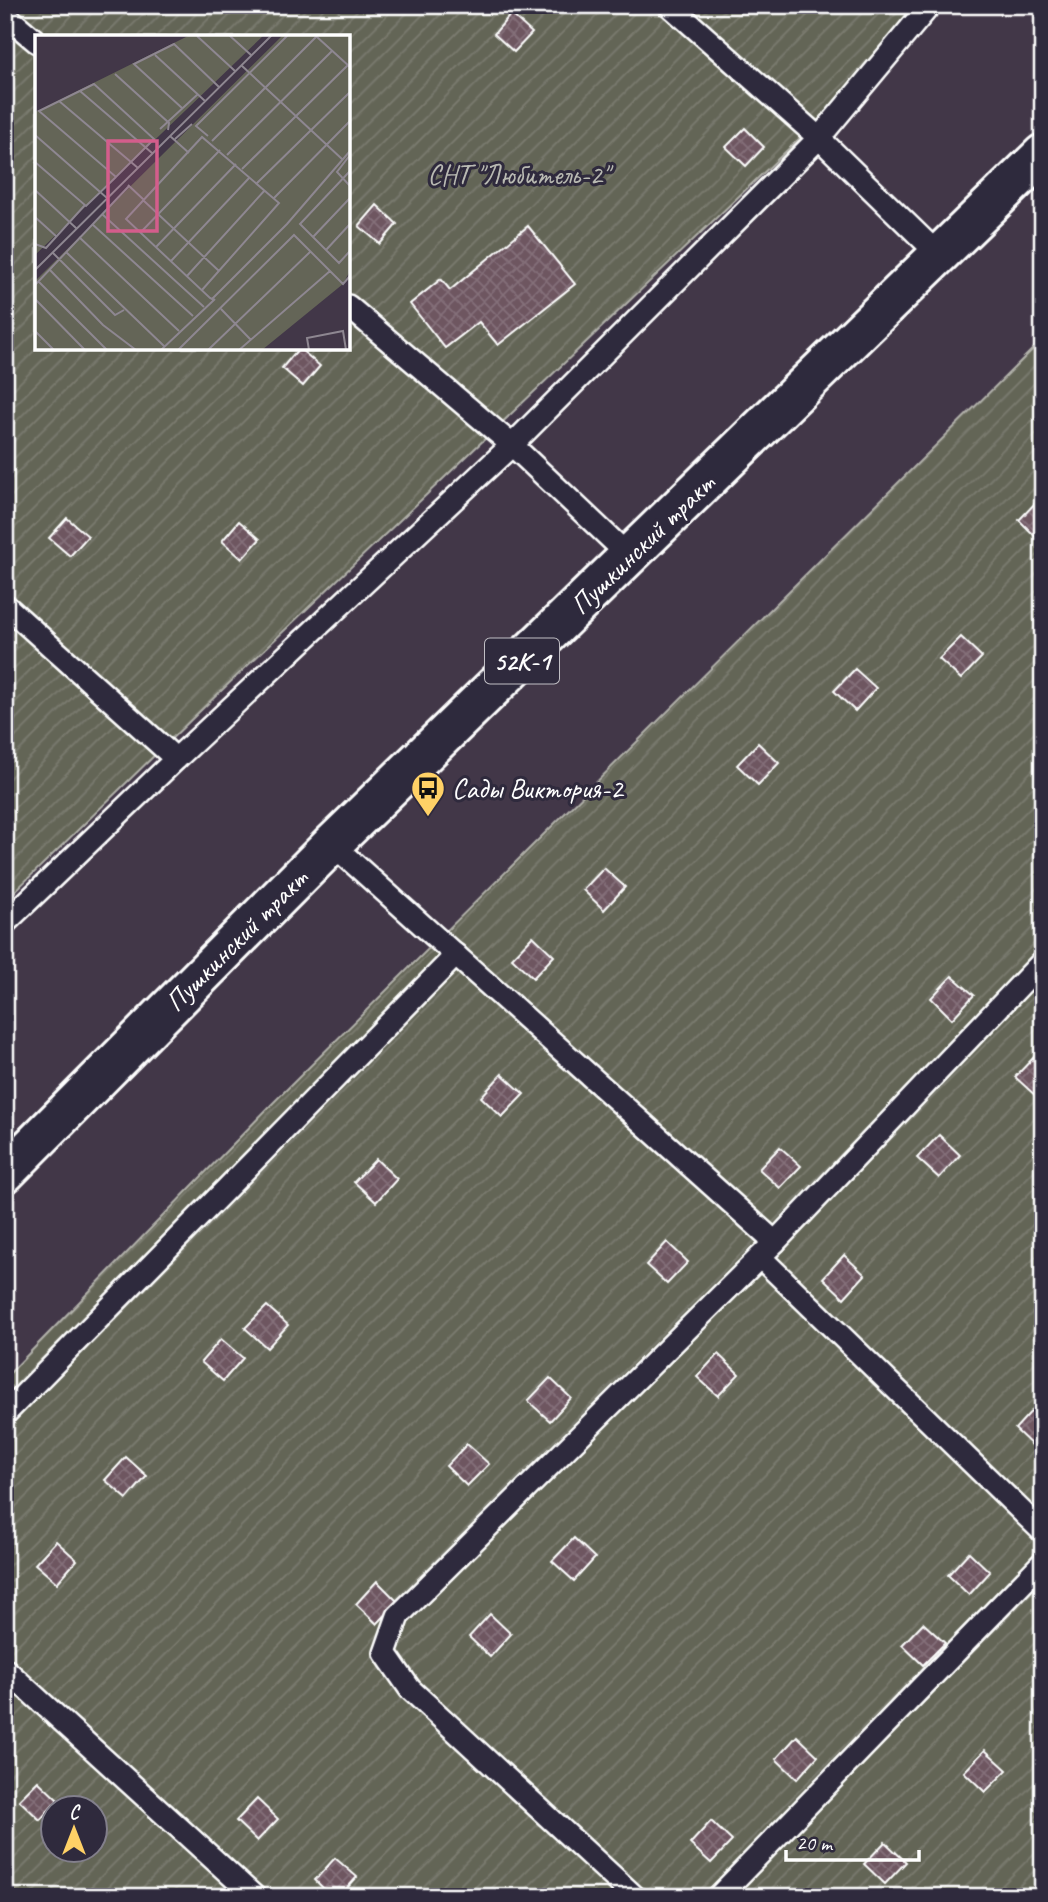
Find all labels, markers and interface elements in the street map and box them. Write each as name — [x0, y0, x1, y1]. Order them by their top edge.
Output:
inset map — [35, 35, 350, 350]
park label: СНТ "Любитель-2" — [427, 157, 614, 192]
street label: Пушкинский тракт — [562, 465, 723, 622]
road number: 52К-1 — [485, 638, 559, 684]
bus stop icon: Сады Виктория-2 — [409, 769, 447, 818]
place label: Сады Виктория-2 — [452, 771, 625, 806]
street label: Пушкинский тракт — [157, 860, 316, 1019]
north arrow — [38, 1794, 108, 1864]
text: С — [69, 1801, 81, 1825]
scale bar — [786, 1818, 918, 1862]
text: 20 m — [796, 1830, 834, 1856]

